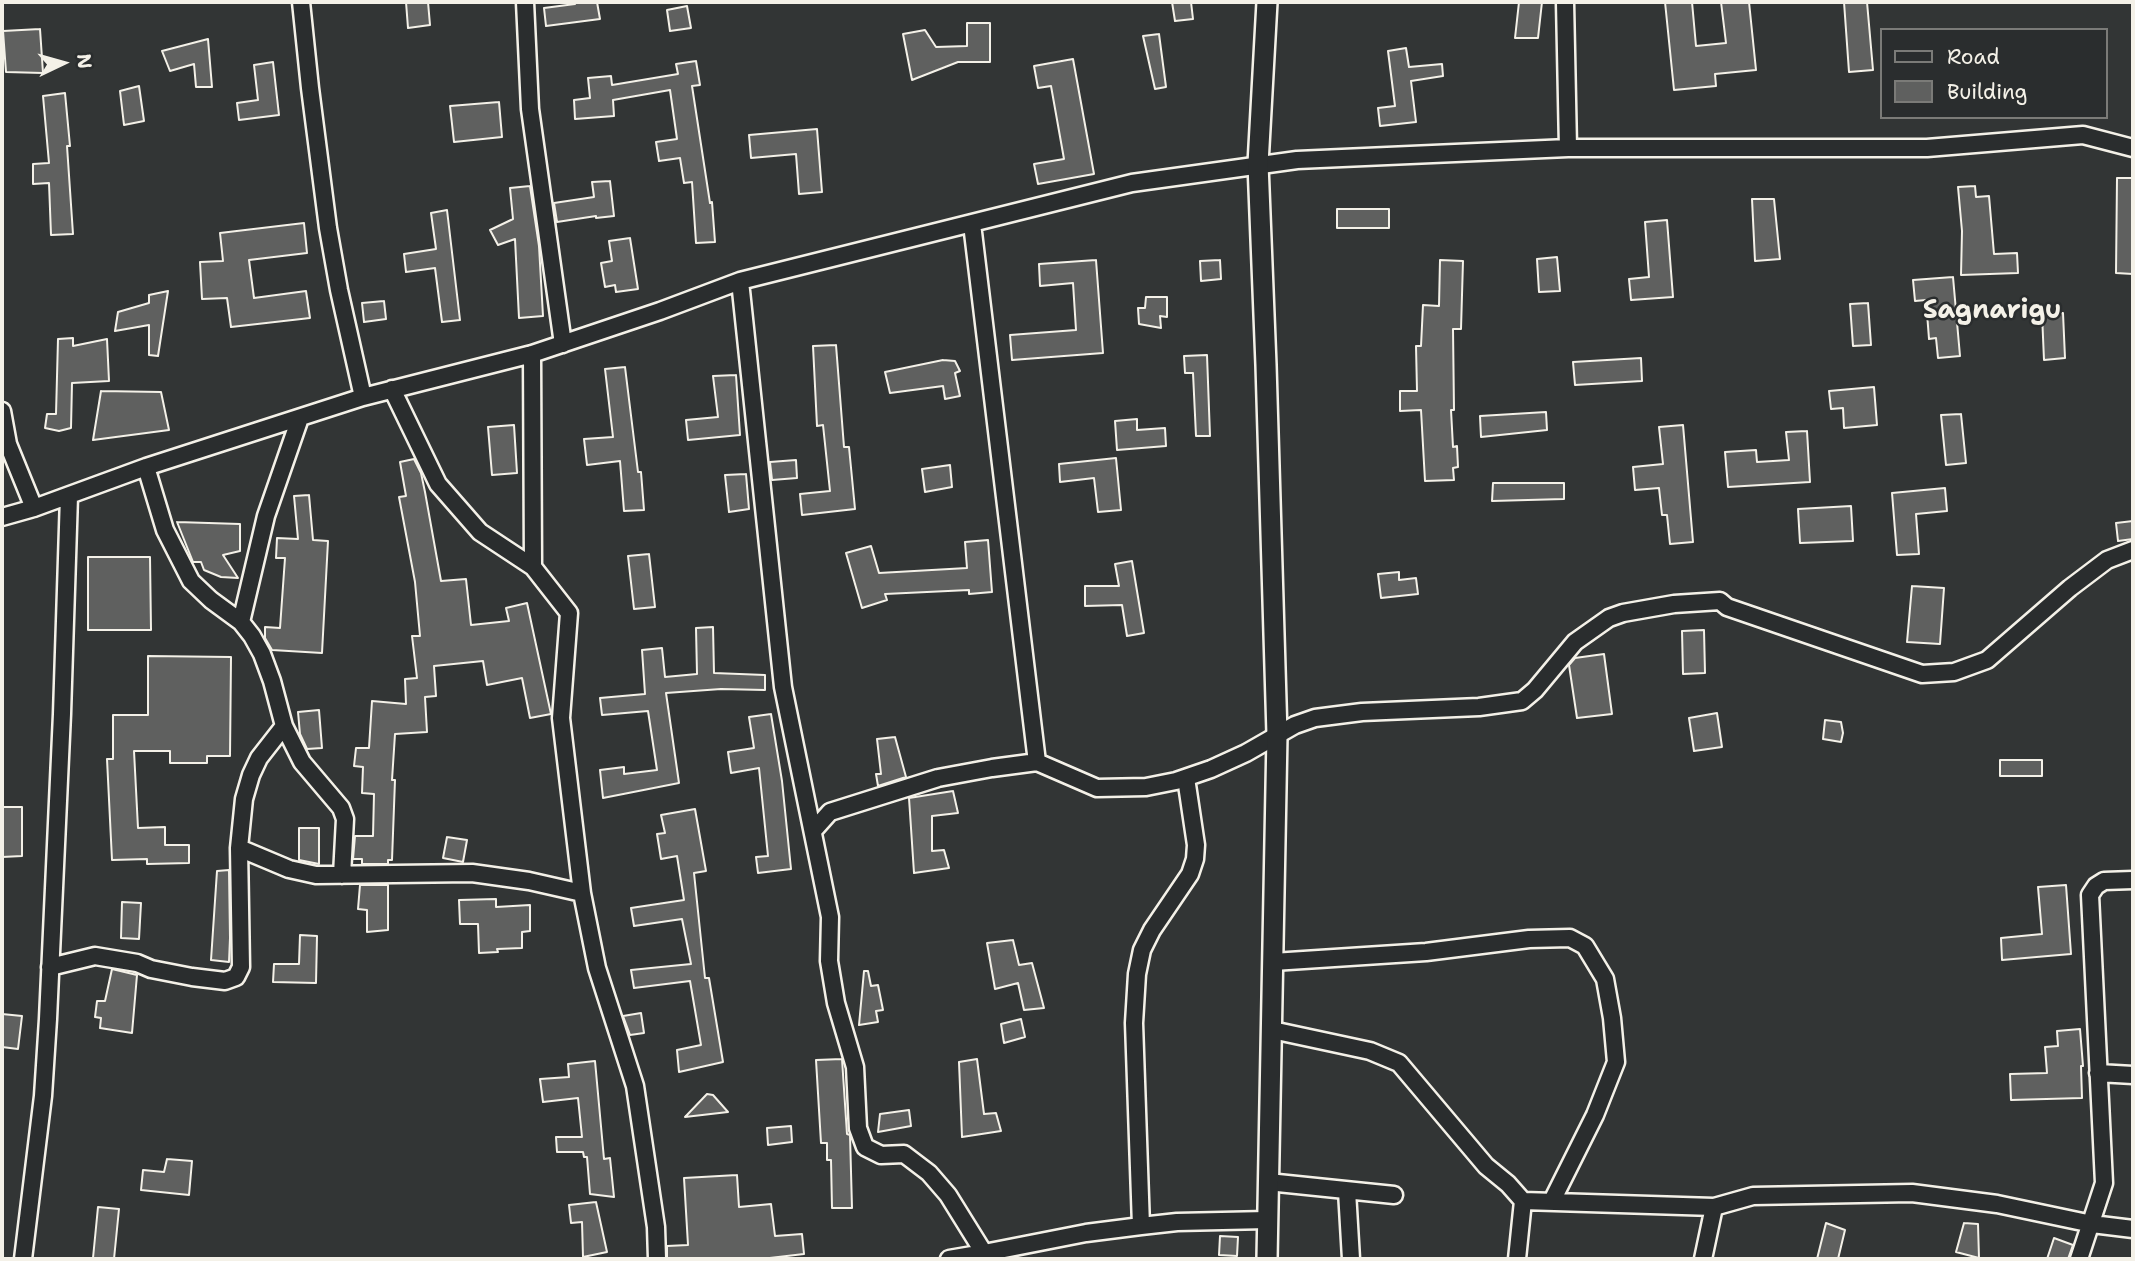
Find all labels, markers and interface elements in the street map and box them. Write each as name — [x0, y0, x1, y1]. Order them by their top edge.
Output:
north arrow — [28, 28, 98, 98]
legend — [1880, 28, 2107, 119]
text: Road — [1947, 43, 2000, 71]
text: N — [71, 53, 98, 70]
text: Building — [1947, 78, 2027, 106]
district label: Sagnarigu — [1923, 295, 2061, 327]

